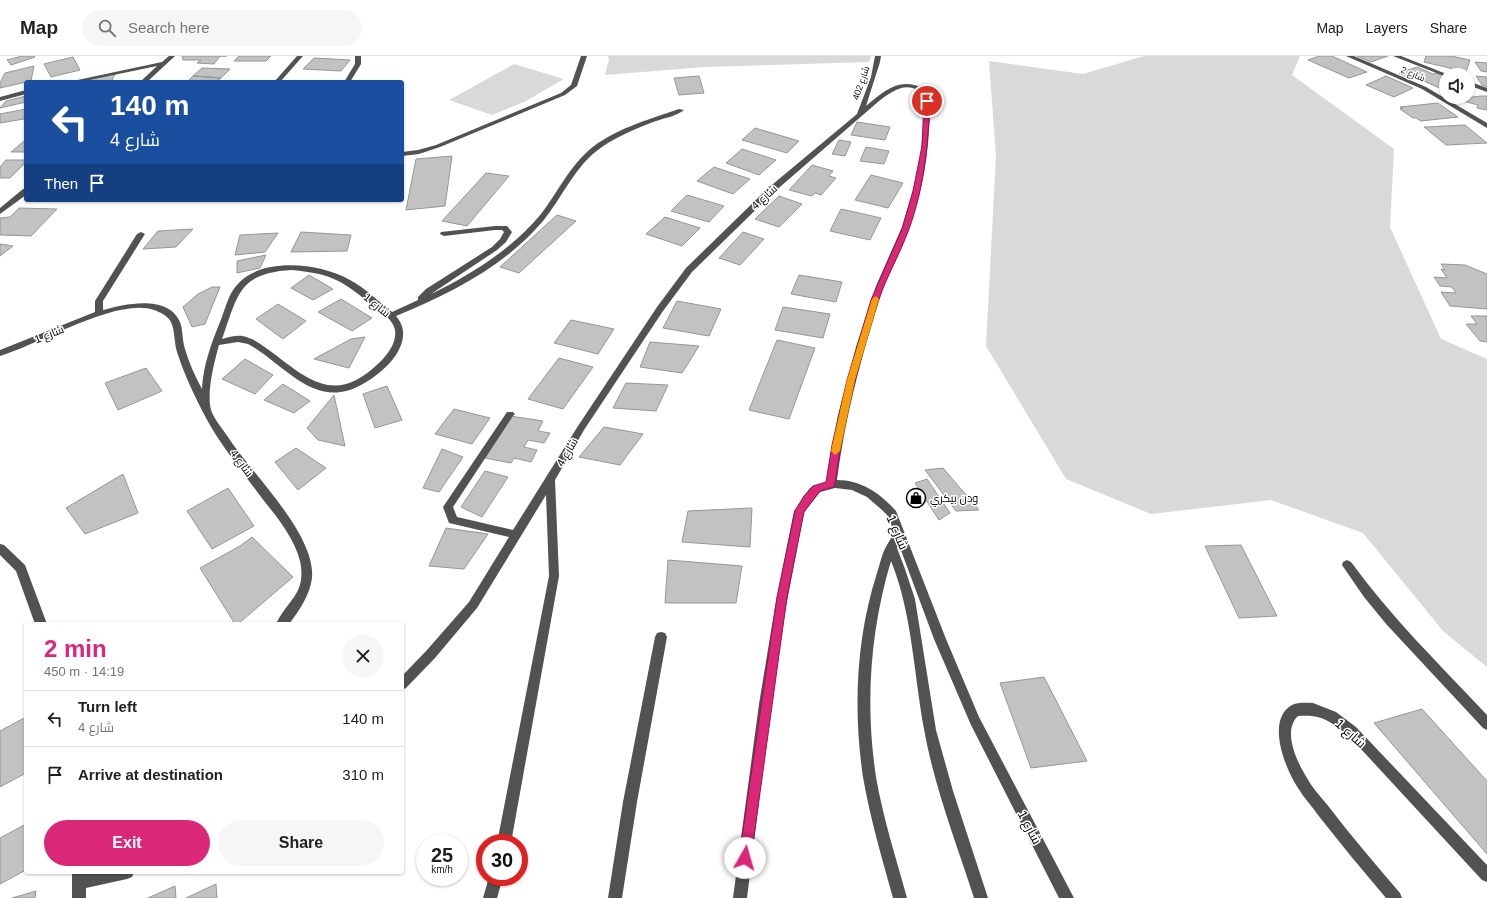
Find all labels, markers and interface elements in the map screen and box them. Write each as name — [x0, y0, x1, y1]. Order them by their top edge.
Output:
search box — [82, 10, 362, 46]
text: Map — [20, 17, 58, 38]
icon: search — [96, 17, 118, 39]
text: Search here — [128, 19, 210, 36]
text: Map — [1316, 20, 1344, 36]
text: Layers — [1366, 20, 1408, 36]
text: Share — [1430, 20, 1467, 36]
street label: شارع 402 — [851, 65, 872, 101]
street label: شارع 2 — [1399, 65, 1426, 84]
map controls — [1439, 68, 1475, 104]
button: sound — [1439, 68, 1475, 104]
pin — [910, 84, 944, 118]
text: 140 m — [110, 90, 189, 121]
icon: arrive — [916, 90, 938, 112]
icon: left — [44, 96, 96, 148]
text: شارع 4 — [110, 130, 160, 150]
icon: arrive — [86, 172, 108, 194]
text: Then — [44, 175, 78, 192]
street label: شارع 4 — [749, 182, 781, 213]
street label: شارع 1 — [360, 291, 393, 321]
street label: شارع 1 — [33, 323, 66, 347]
street label: شارع 4 — [554, 436, 582, 469]
street label: شارع 4 — [227, 447, 256, 480]
shop icon: ودن بيكري — [905, 487, 927, 509]
place label: ودن بيكري — [930, 492, 978, 507]
street label: شارع 1 — [883, 513, 911, 552]
text: 2 min — [44, 635, 107, 662]
button: close — [342, 635, 384, 677]
text: 450 m · 14:19 — [44, 664, 124, 679]
text: Turn left — [78, 698, 137, 715]
icon: left — [44, 708, 66, 730]
text: 140 m — [342, 710, 384, 727]
street label: شارع 1 — [1332, 716, 1369, 752]
text: شارع 4 — [78, 720, 114, 735]
icon: arrive — [44, 764, 66, 786]
text: Arrive at destination — [78, 766, 223, 783]
text: 310 m — [342, 766, 384, 783]
street label: شارع 1 — [1014, 808, 1045, 847]
button: Exit — [44, 820, 210, 866]
button: Share — [218, 820, 384, 866]
speed limit sign: 30 — [476, 834, 528, 886]
position arrow — [724, 837, 766, 879]
text: 25 — [431, 844, 453, 866]
text: km/h — [431, 864, 453, 875]

